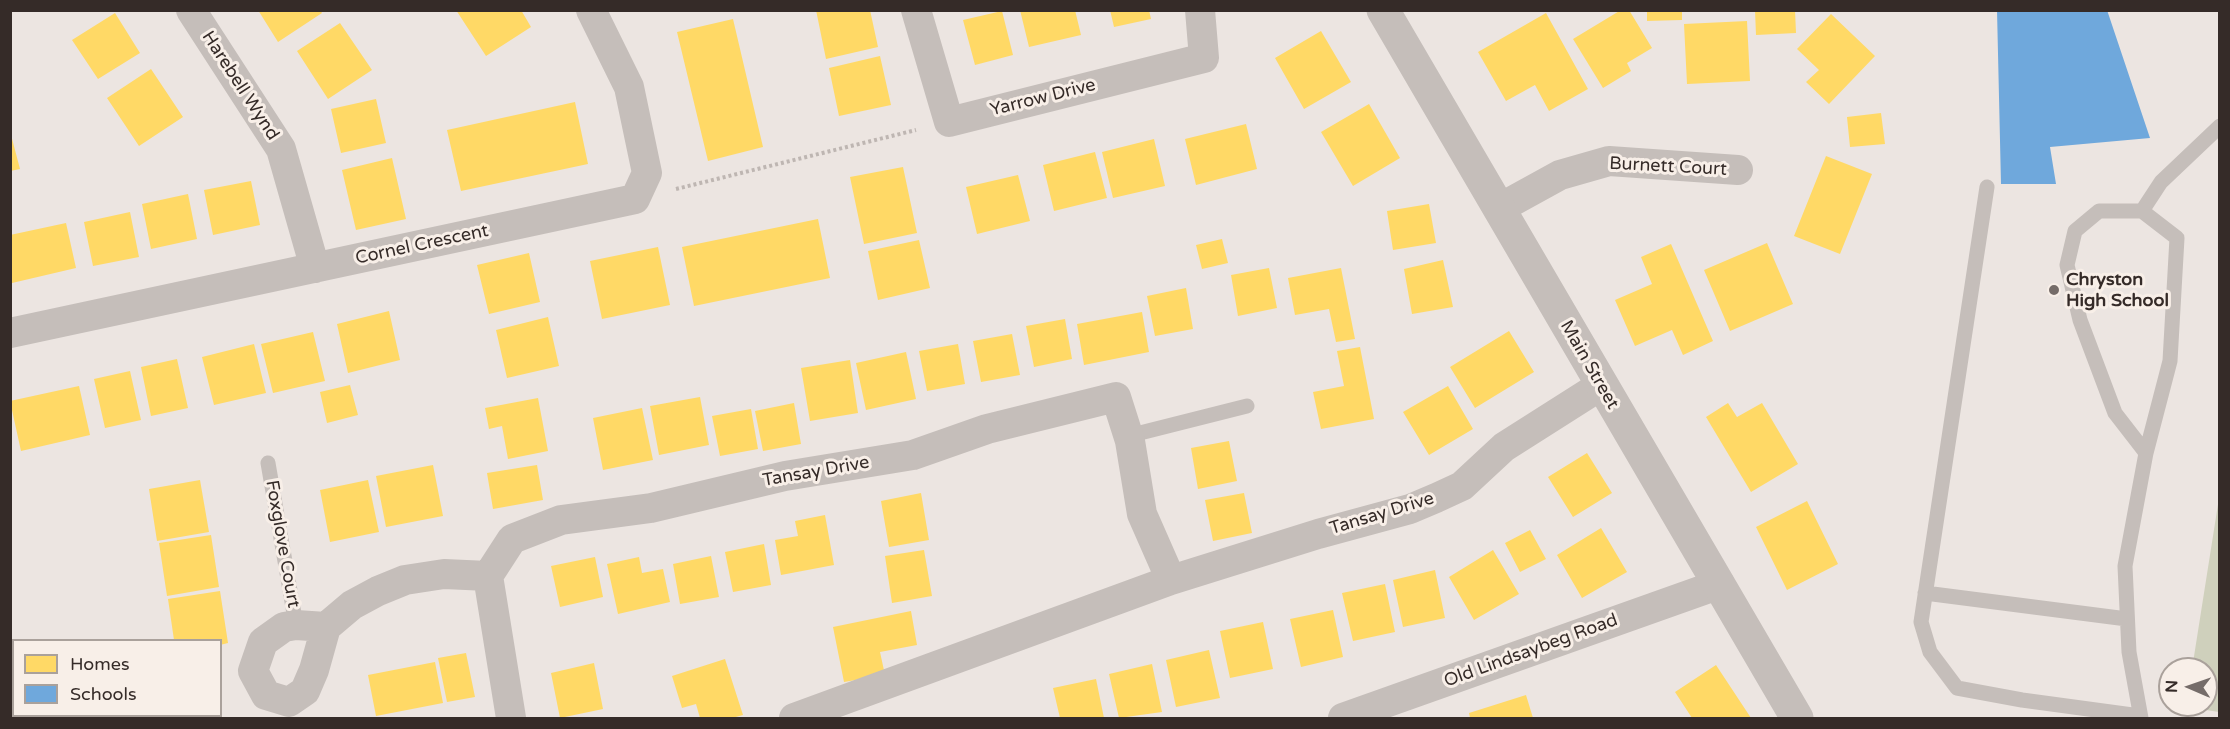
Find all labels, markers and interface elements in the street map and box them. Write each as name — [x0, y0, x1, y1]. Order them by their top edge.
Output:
street label: Harebell Wynd — [197, 27, 283, 145]
street label: Yarrow Drive — [988, 74, 1098, 122]
street label: Burnett Court — [1609, 153, 1727, 181]
street label: Cornel Crescent — [353, 220, 491, 270]
place label: Chryston High School — [2066, 269, 2169, 312]
marker: Chryston High School — [2047, 283, 2061, 297]
street label: Main Street — [1555, 317, 1623, 413]
street label: Tansay Drive — [761, 452, 871, 492]
street label: Foxglove Court — [260, 478, 304, 610]
street label: Tansay Drive — [1327, 488, 1437, 540]
street label: Old Lindsaybeg Road — [1441, 610, 1621, 692]
legend — [12, 639, 222, 717]
text: Homes — [70, 653, 130, 675]
north arrow — [2158, 657, 2218, 717]
text: N — [2162, 680, 2182, 693]
text: Schools — [70, 683, 137, 705]

